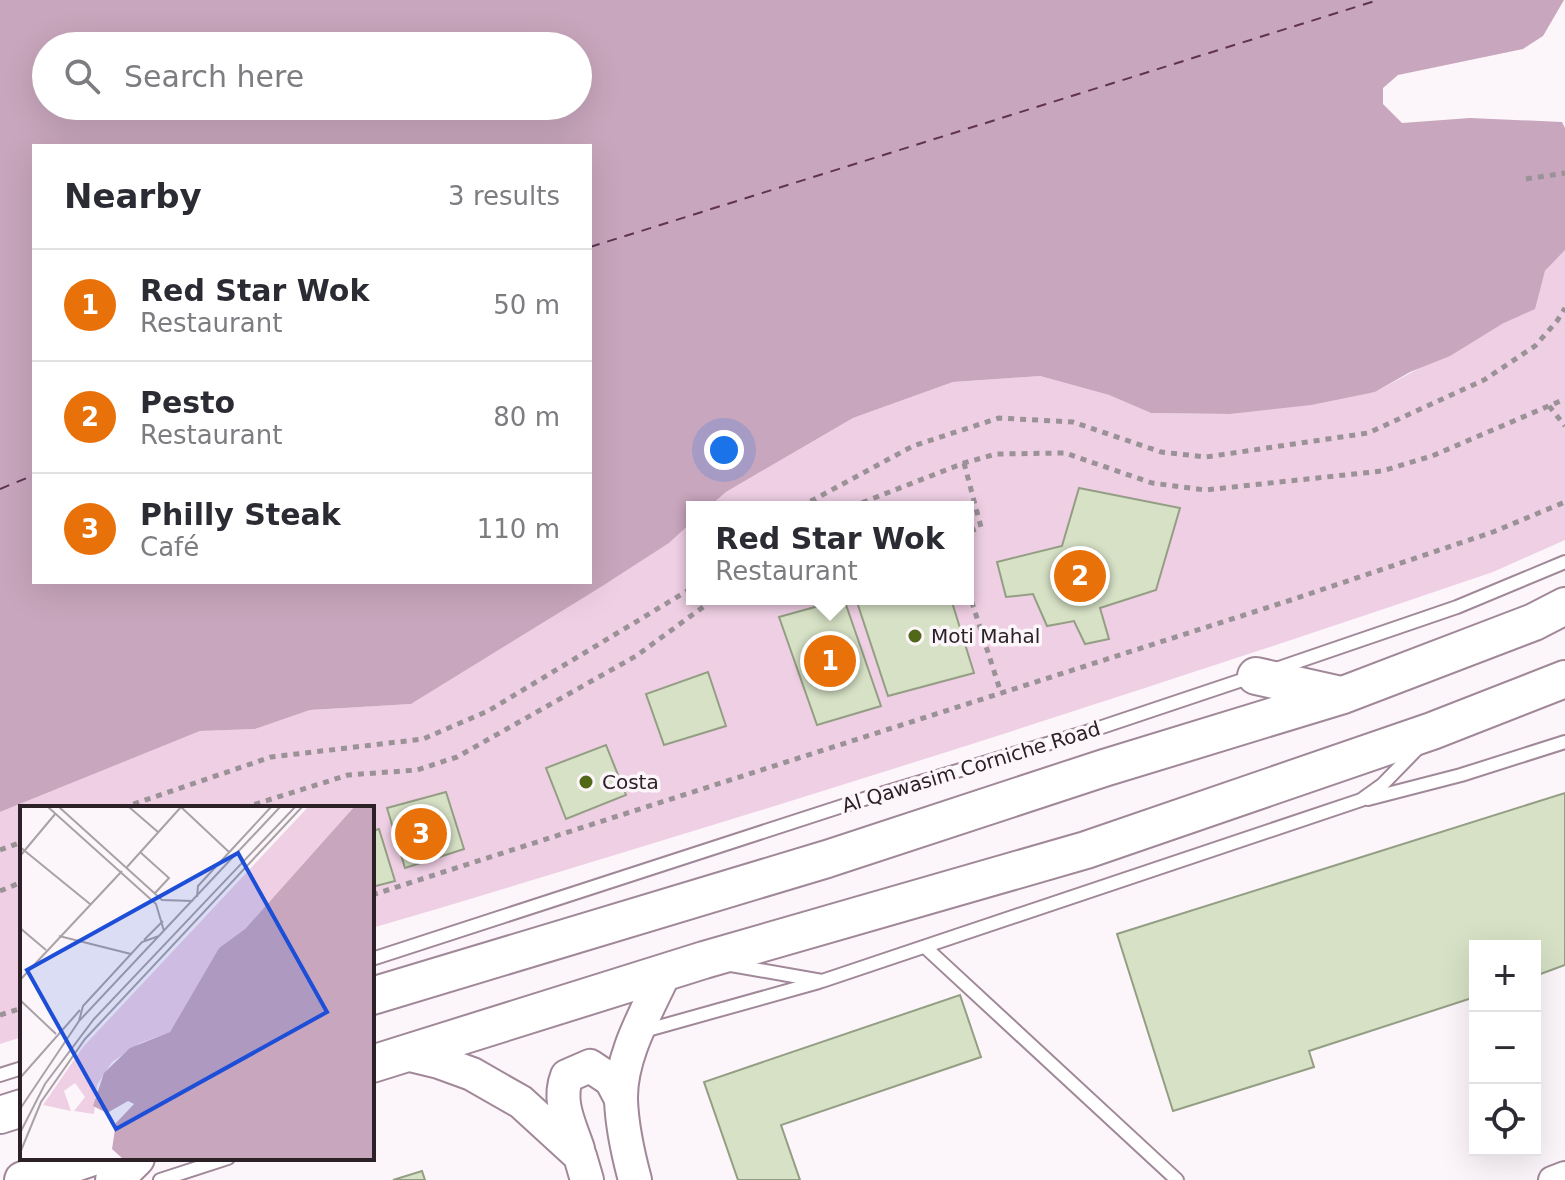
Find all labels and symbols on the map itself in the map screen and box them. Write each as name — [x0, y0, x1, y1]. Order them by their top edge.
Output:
your location — [704, 430, 744, 470]
pin: 2 — [1054, 546, 1106, 606]
place label: Moti Mahal — [931, 624, 1040, 648]
marker: Moti Mahal — [906, 627, 924, 645]
pin: 1 — [804, 631, 856, 691]
street label: Al Qawasim Corniche Road — [839, 716, 1103, 818]
place label: Costa — [602, 770, 659, 794]
marker: Costa — [577, 773, 595, 791]
pin: 3 — [395, 804, 447, 864]
inset map — [20, 806, 374, 1160]

